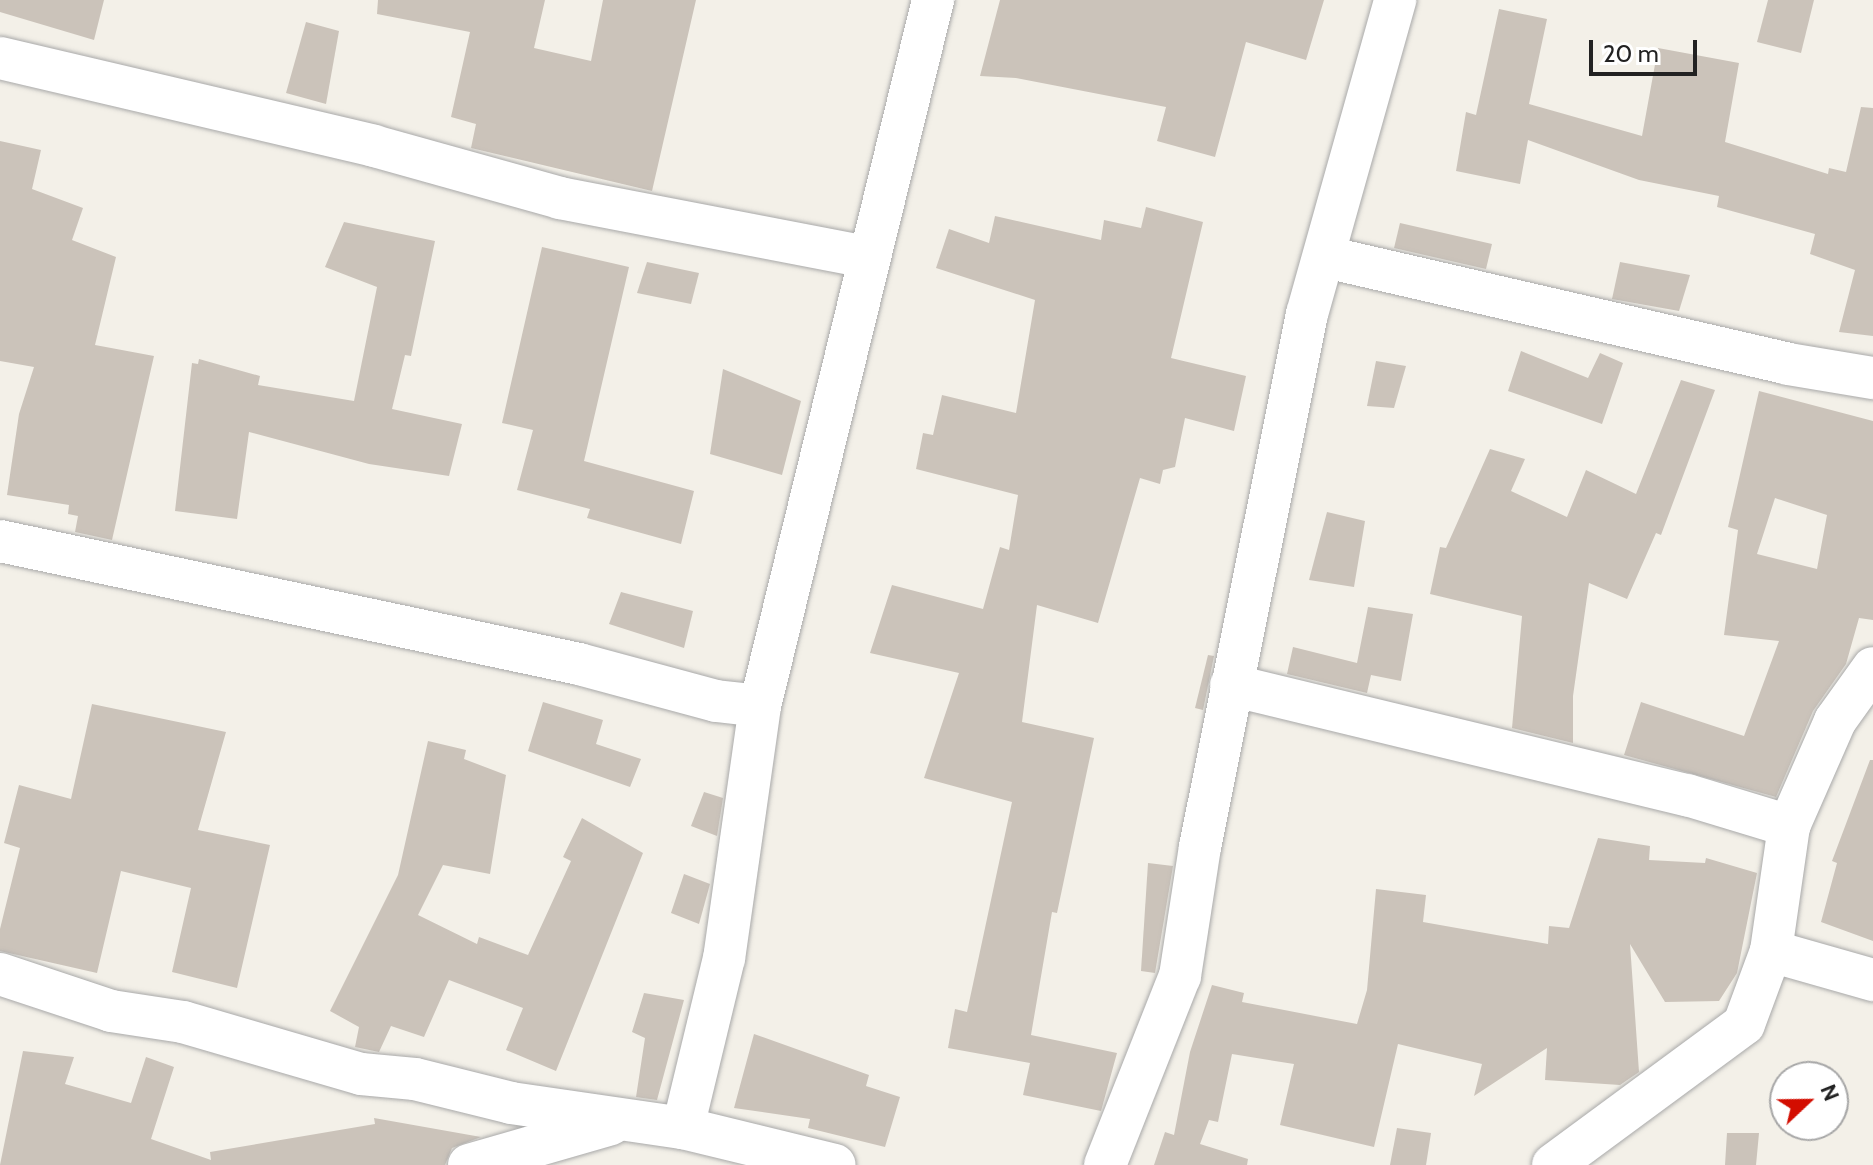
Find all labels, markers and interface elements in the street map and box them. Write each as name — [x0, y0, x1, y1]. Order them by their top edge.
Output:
scale bar — [1593, 24, 1701, 74]
text: 20 m — [1603, 39, 1659, 68]
north arrow — [1769, 1061, 1849, 1141]
text: N — [1814, 1080, 1845, 1105]

